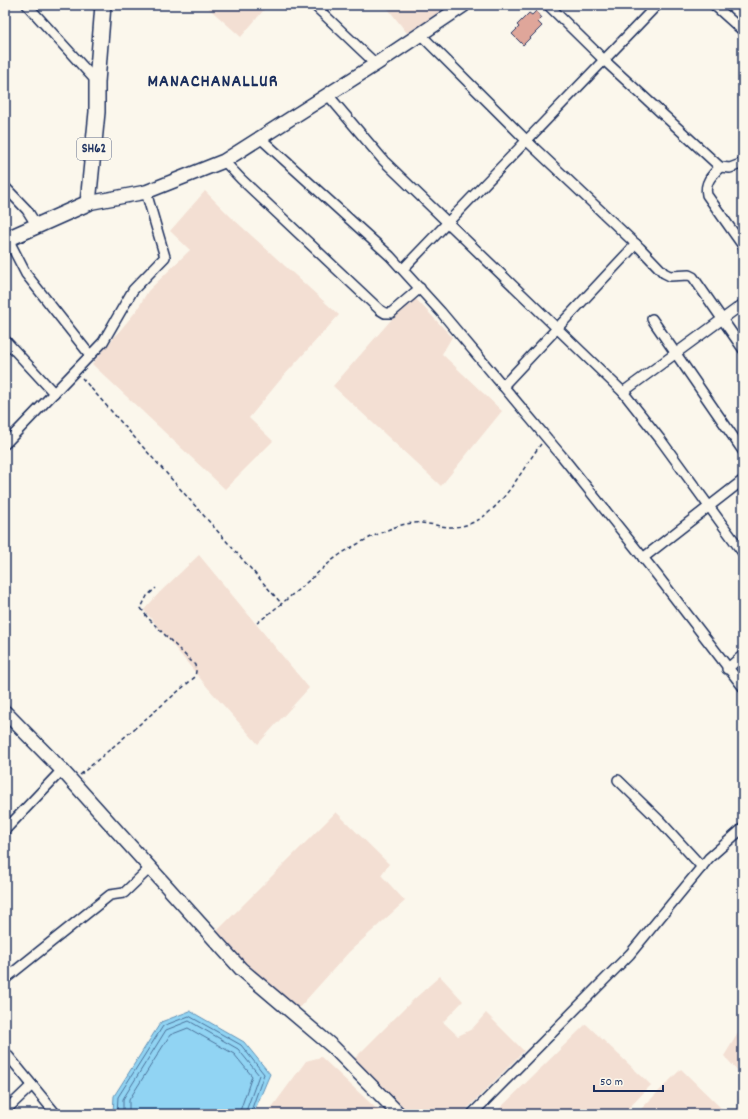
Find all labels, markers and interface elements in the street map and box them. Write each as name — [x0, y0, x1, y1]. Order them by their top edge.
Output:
district label: MANACHANALLUR — [148, 70, 278, 95]
road number: SH62 — [77, 138, 111, 160]
scale bar — [594, 1067, 663, 1093]
text: 50 m — [600, 1074, 623, 1091]

